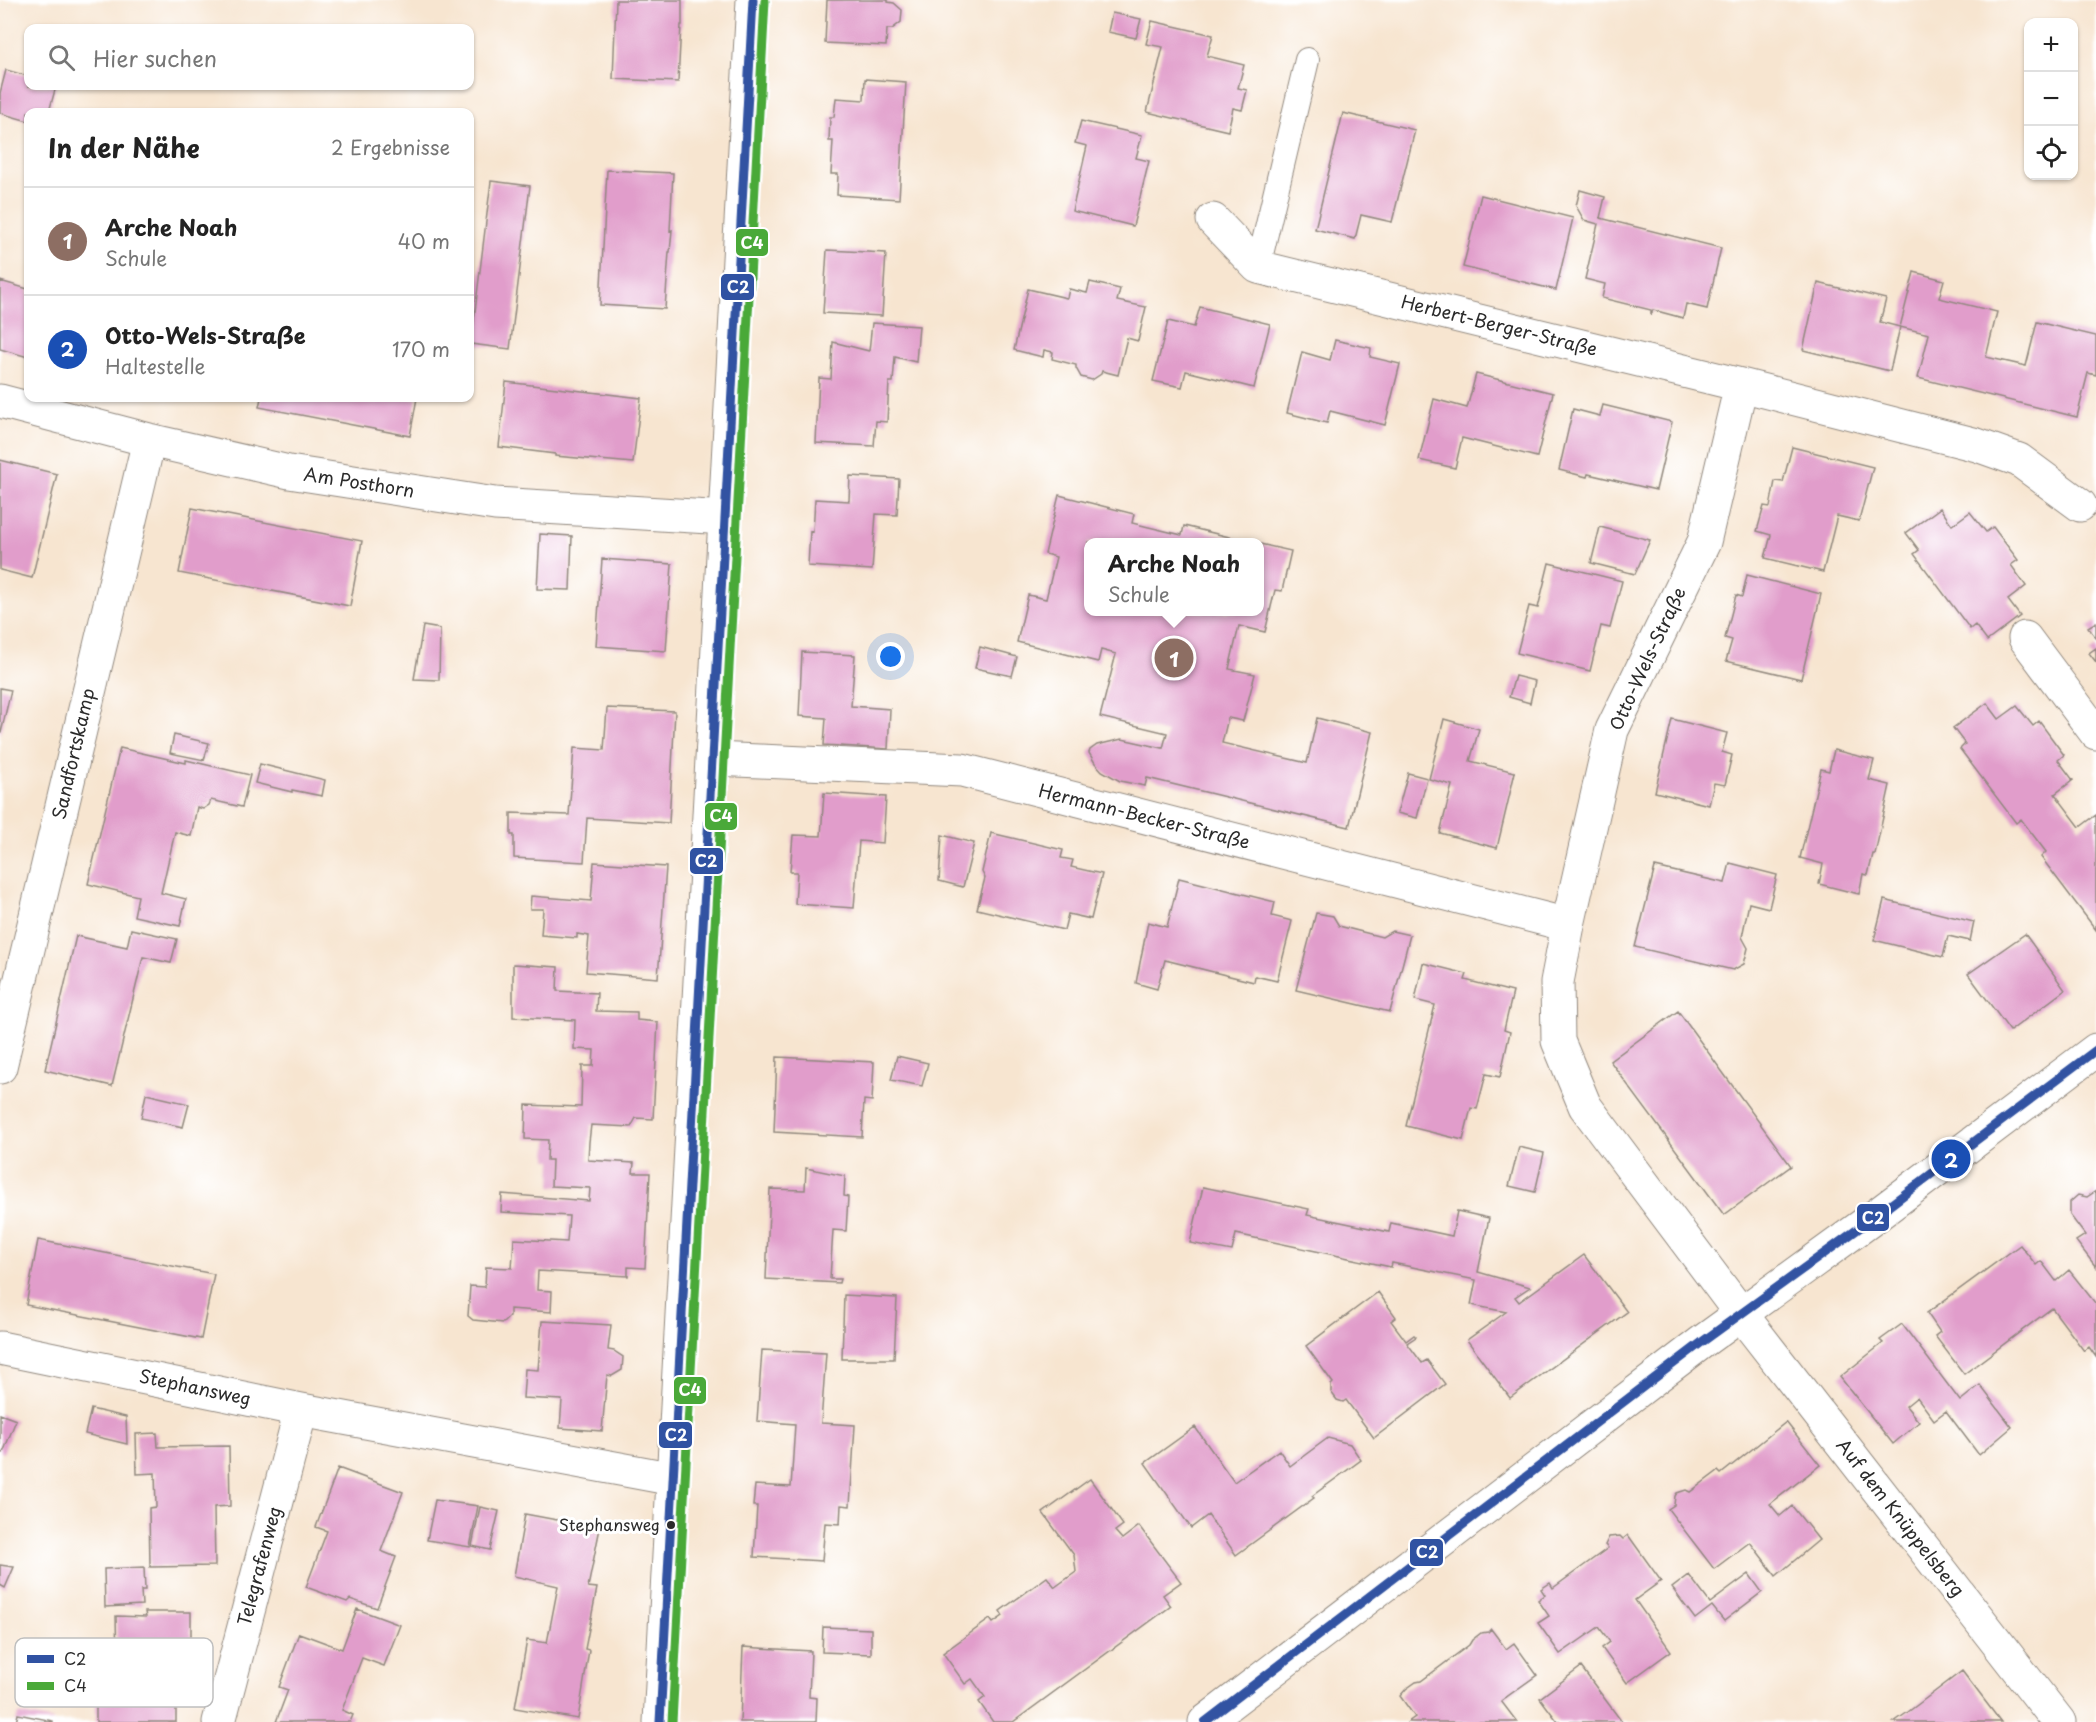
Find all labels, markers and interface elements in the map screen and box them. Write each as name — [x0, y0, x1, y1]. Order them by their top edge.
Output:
map controls — [2024, 18, 2078, 180]
button: + — [2024, 18, 2078, 72]
search box — [24, 24, 474, 90]
icon: search — [45, 41, 78, 74]
text: Hier suchen — [93, 41, 217, 74]
button: − — [2024, 72, 2078, 126]
button: locate — [2024, 126, 2078, 180]
text: In der Nähe — [48, 128, 200, 167]
text: 2 Ergebnisse — [331, 132, 450, 162]
text: Arche Noah — [105, 210, 238, 243]
text: 1 — [63, 226, 72, 256]
text: 40 m — [398, 226, 450, 256]
line badge: C4 — [735, 228, 769, 257]
text: C4 — [741, 230, 764, 254]
text: Schule — [105, 243, 167, 273]
line badge: C2 — [720, 273, 755, 301]
text: C2 — [727, 274, 750, 298]
street label: Herbert-Berger-Straße — [1398, 287, 1600, 362]
text: Otto-Wels-Straße — [105, 318, 306, 351]
text: 2 — [60, 334, 75, 364]
text: 170 m — [392, 334, 450, 364]
text: Haltestelle — [105, 351, 205, 381]
street label: Am Posthorn — [302, 459, 416, 504]
popup — [1084, 538, 1264, 616]
text: Arche Noah — [1108, 546, 1240, 579]
text: Schule — [1108, 579, 1170, 609]
street label: Otto-Wels-Straße — [1602, 582, 1692, 734]
pin: 1 — [1154, 636, 1194, 680]
your location — [876, 642, 905, 671]
street label: Sandfortskamp — [44, 685, 101, 822]
street label: Hermann-Becker-Straße — [1036, 776, 1253, 855]
line badge: C4 — [704, 802, 738, 831]
text: C4 — [710, 803, 733, 827]
line badge: C2 — [689, 847, 724, 875]
text: C2 — [695, 848, 718, 872]
pin: 2 — [1932, 1136, 1970, 1182]
line badge: C2 — [1856, 1203, 1890, 1232]
text: C2 — [1862, 1205, 1885, 1229]
street label: Stephansweg — [137, 1362, 254, 1412]
line badge: C4 — [673, 1376, 707, 1405]
text: C4 — [679, 1377, 702, 1401]
line badge: C2 — [658, 1421, 693, 1449]
text: C2 — [665, 1422, 688, 1446]
street label: Auf dem Knüppelsberg — [1831, 1432, 1972, 1602]
street label: Telegrafenweg — [230, 1503, 287, 1628]
place label: Stephansweg — [559, 1512, 660, 1536]
marker: Stephansweg — [665, 1519, 677, 1531]
line badge: C2 — [1409, 1538, 1444, 1567]
text: C2 — [1416, 1539, 1439, 1563]
legend — [15, 1638, 213, 1707]
text: C2 — [64, 1646, 86, 1670]
text: C4 — [64, 1673, 87, 1697]

